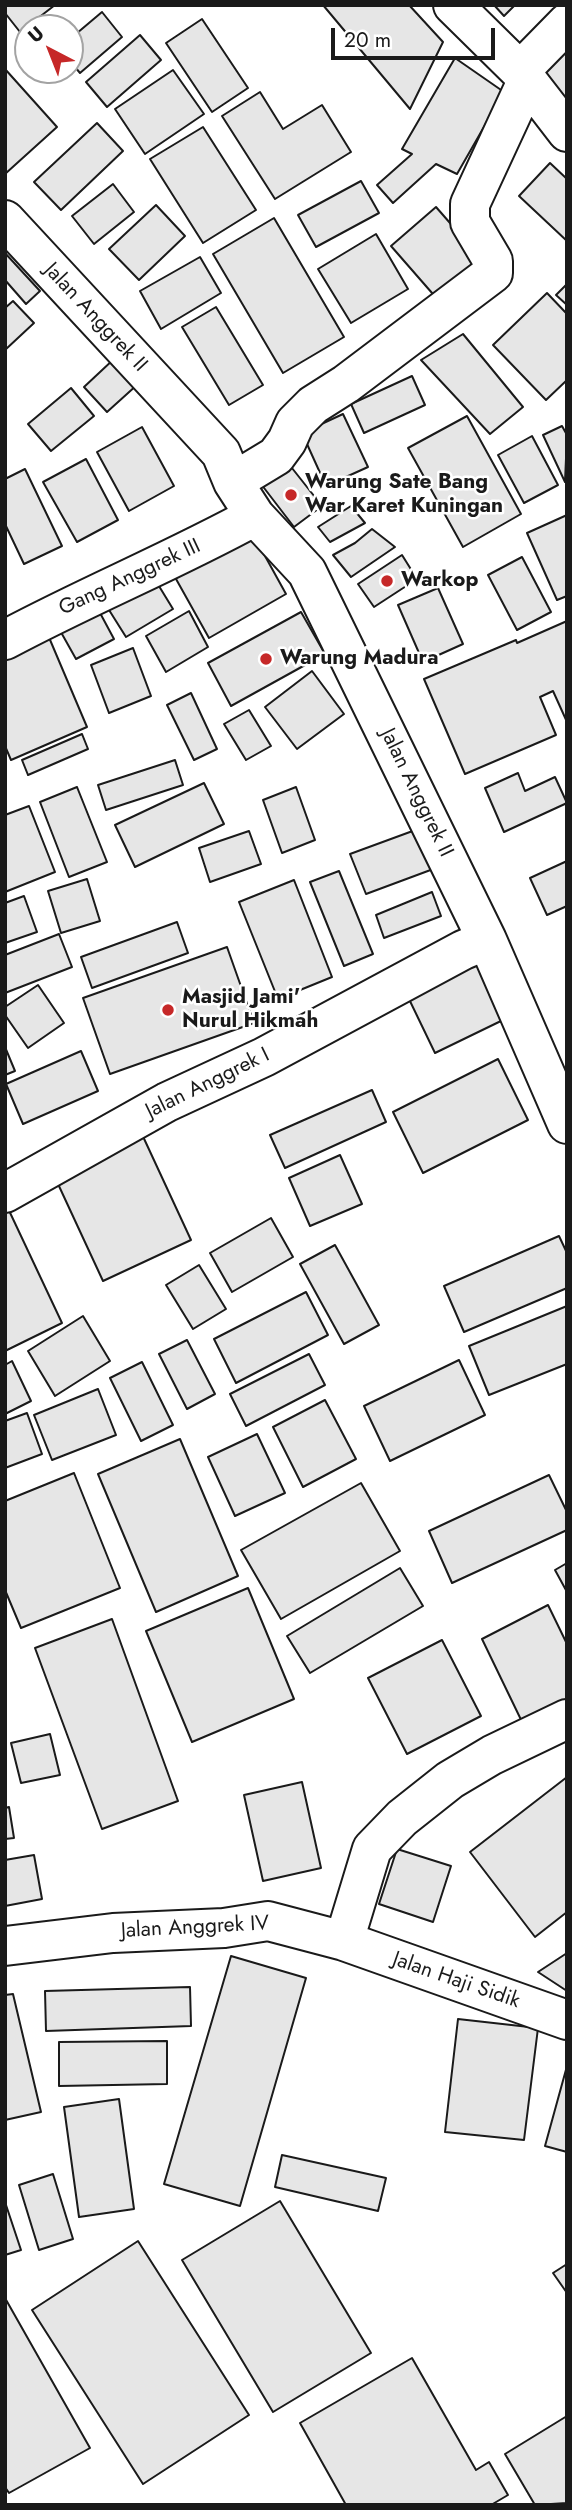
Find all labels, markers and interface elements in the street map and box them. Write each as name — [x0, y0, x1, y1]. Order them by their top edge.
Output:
north arrow — [14, 14, 84, 84]
scale bar — [334, 14, 498, 58]
text: U — [22, 20, 50, 49]
text: 20 m — [344, 25, 391, 55]
street label: Jalan Anggrek II — [38, 258, 152, 378]
place label: Warung Sate Bang War Karet Kuningan — [305, 470, 503, 520]
marker: Warung Sate Bang War Karet Kuningan — [283, 487, 299, 503]
street label: Gang Anggrek III — [55, 534, 205, 622]
place label: Warkop — [401, 568, 478, 594]
marker: Warkop — [379, 573, 395, 589]
place label: Warung Madura — [280, 646, 438, 672]
marker: Warung Madura — [258, 651, 274, 667]
street label: Jalan Anggrek II — [374, 725, 458, 861]
place label: Masjid Jami' Nurul Hikmah — [182, 985, 318, 1035]
marker: Masjid Jami' Nurul Hikmah — [160, 1002, 176, 1018]
street label: Jalan Anggrek I — [142, 1043, 274, 1125]
street label: Jalan Anggrek IV — [120, 1912, 270, 1944]
street label: Jalan Haji Sidik — [389, 1947, 523, 2015]

